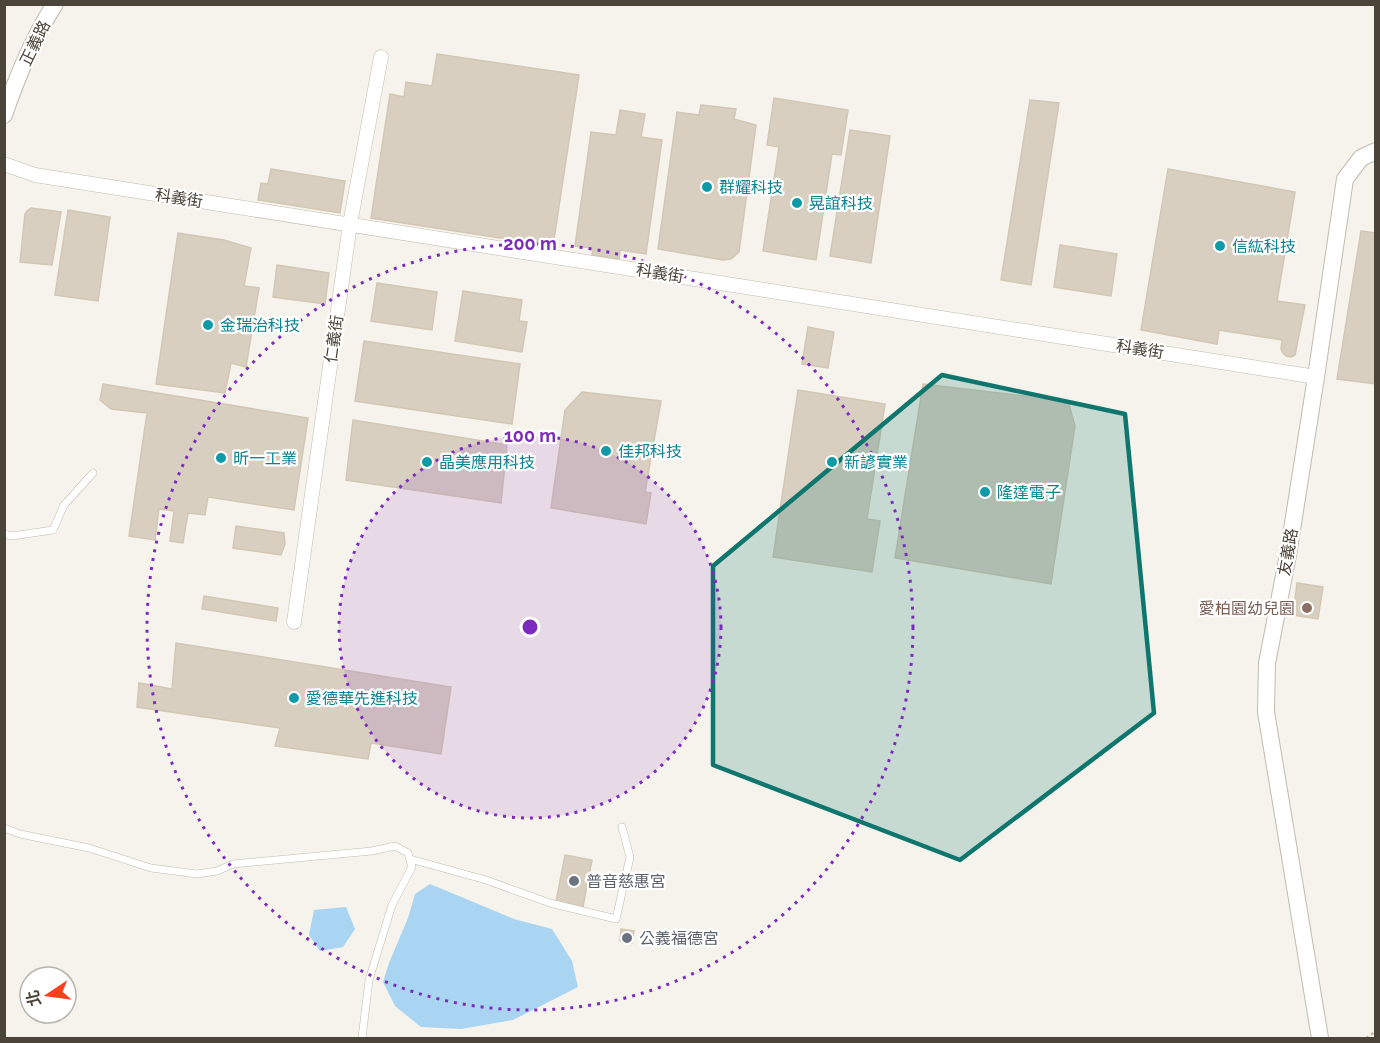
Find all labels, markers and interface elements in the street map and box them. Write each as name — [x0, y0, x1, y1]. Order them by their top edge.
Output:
street label: 正義路 — [16, 17, 54, 69]
place label: 群耀科技 — [719, 178, 783, 197]
marker: 群耀科技 — [700, 180, 714, 194]
street label: 科義街 — [154, 185, 204, 211]
place label: 晃誼科技 — [809, 194, 873, 213]
marker: 晃誼科技 — [790, 196, 804, 210]
text: 200 m — [503, 233, 557, 254]
place label: 信紘科技 — [1232, 237, 1296, 256]
marker: 信紘科技 — [1213, 239, 1227, 253]
street label: 科義街 — [635, 260, 685, 286]
street label: 仁義街 — [321, 314, 347, 364]
place label: 金瑞治科技 — [220, 316, 300, 335]
marker: 金瑞治科技 — [201, 318, 215, 332]
street label: 科義街 — [1115, 336, 1165, 362]
text: 100 m — [504, 425, 556, 446]
place label: 佳邦科技 — [618, 442, 682, 461]
marker: 佳邦科技 — [599, 444, 613, 458]
place label: 昕一工業 — [233, 449, 297, 468]
marker: 昕一工業 — [214, 451, 228, 465]
place label: 晶美應用科技 — [439, 453, 535, 472]
place label: 新諺實業 — [844, 453, 908, 472]
marker: 晶美應用科技 — [420, 455, 434, 469]
marker: 新諺實業 — [825, 455, 839, 469]
place label: 隆達電子 — [997, 483, 1061, 502]
marker: 隆達電子 — [978, 485, 992, 499]
street label: 友義路 — [1274, 527, 1302, 577]
place label: 愛柏園幼兒園 — [1199, 599, 1295, 618]
marker: 愛柏園幼兒園 — [1300, 601, 1314, 615]
centre of rings — [520, 617, 540, 637]
place label: 愛德華先進科技 — [306, 689, 418, 708]
marker: 愛德華先進科技 — [287, 691, 301, 705]
place label: 普音慈惠宮 — [586, 872, 666, 891]
marker: 普音慈惠宮 — [567, 874, 581, 888]
place label: 公義福德宮 — [639, 929, 719, 948]
marker: 公義福德宮 — [620, 931, 634, 945]
north arrow — [18, 965, 78, 1025]
text: 北 — [23, 988, 45, 1008]

